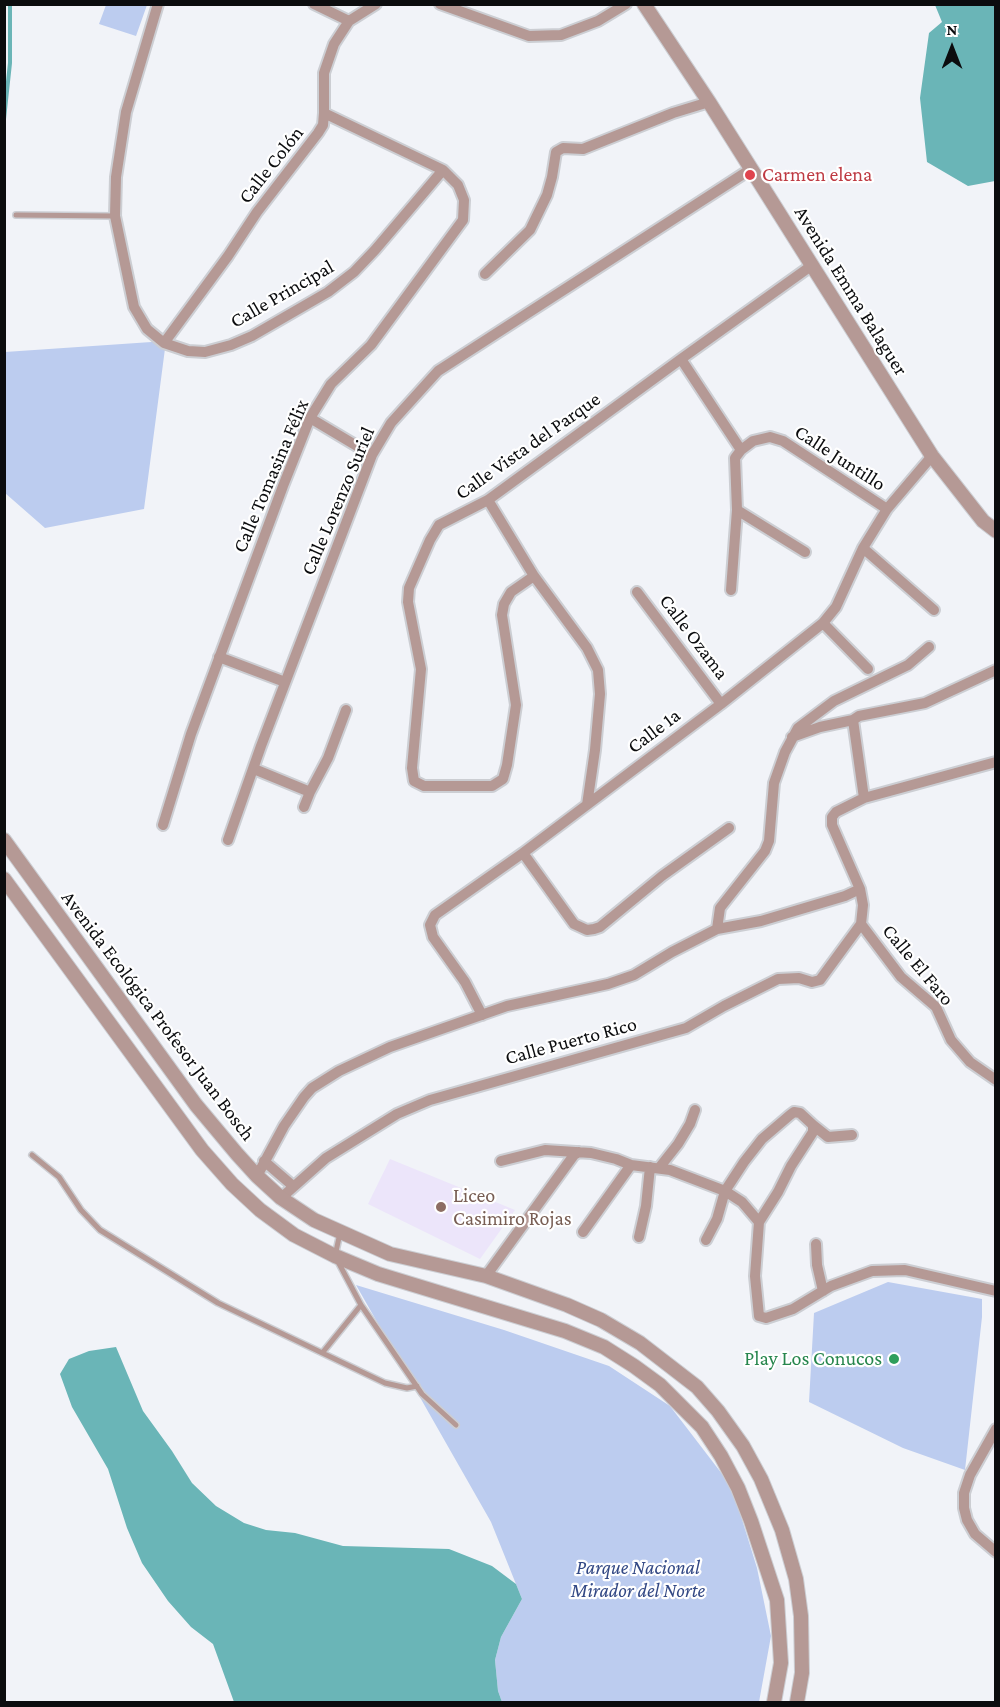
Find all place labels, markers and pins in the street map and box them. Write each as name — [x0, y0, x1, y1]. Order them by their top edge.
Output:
place label: Carmen elena — [762, 163, 872, 187]
marker: Carmen elena — [743, 168, 757, 182]
place label: Liceo Casimiro Rojas — [453, 1184, 572, 1231]
marker: Liceo Casimiro Rojas — [434, 1200, 448, 1214]
place label: Play Los Conucos — [744, 1347, 882, 1371]
marker: Play Los Conucos — [887, 1352, 901, 1366]

